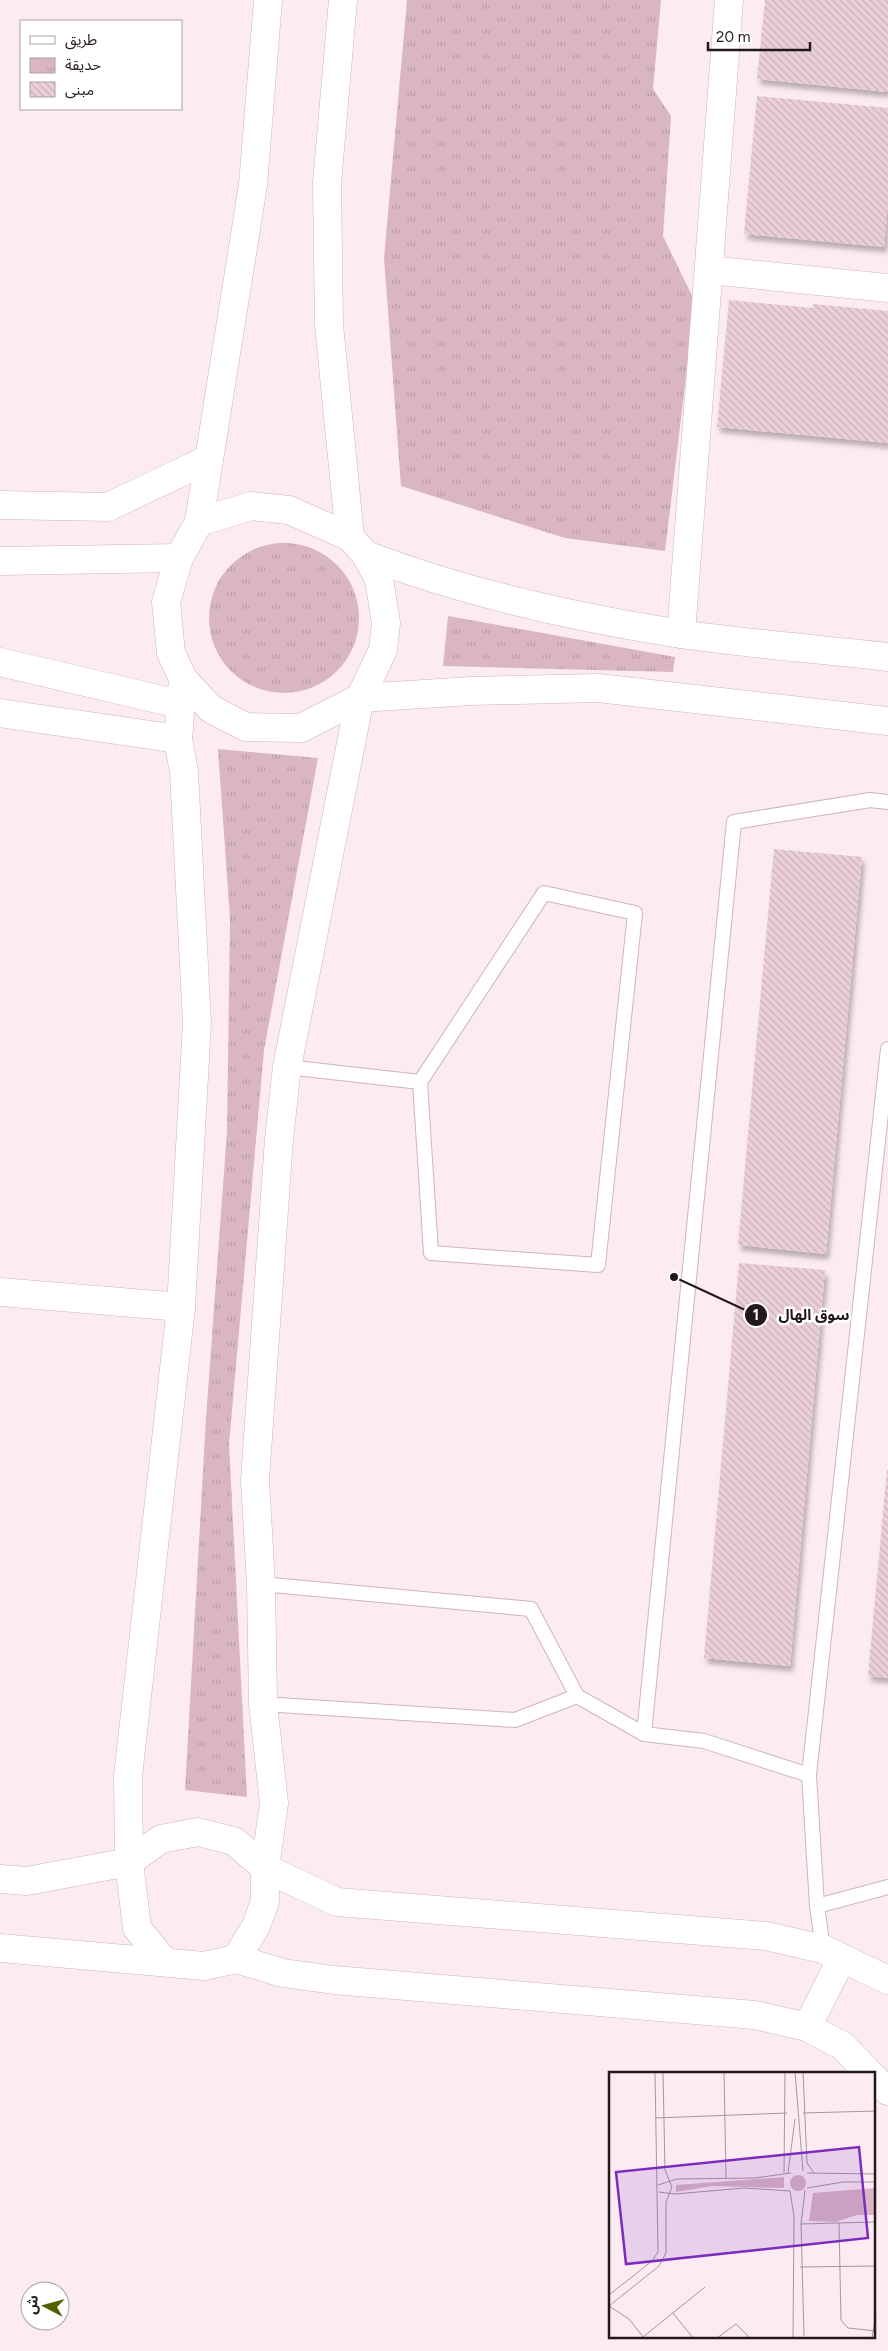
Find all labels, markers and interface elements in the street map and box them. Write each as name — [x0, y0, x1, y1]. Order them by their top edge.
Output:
legend — [20, 20, 182, 110]
scale bar — [708, 20, 810, 52]
text: 20 m — [716, 28, 750, 46]
text: طريق — [65, 31, 97, 50]
text: حديقة — [65, 56, 101, 74]
text: مبنى — [65, 81, 94, 99]
callout: سوق الهال — [743, 1300, 859, 1330]
text: 1 — [753, 1306, 759, 1324]
text: سوق الهال — [778, 1306, 850, 1324]
inset map — [609, 2072, 876, 2338]
north arrow — [20, 2281, 70, 2331]
text: ش — [23, 2294, 42, 2315]

